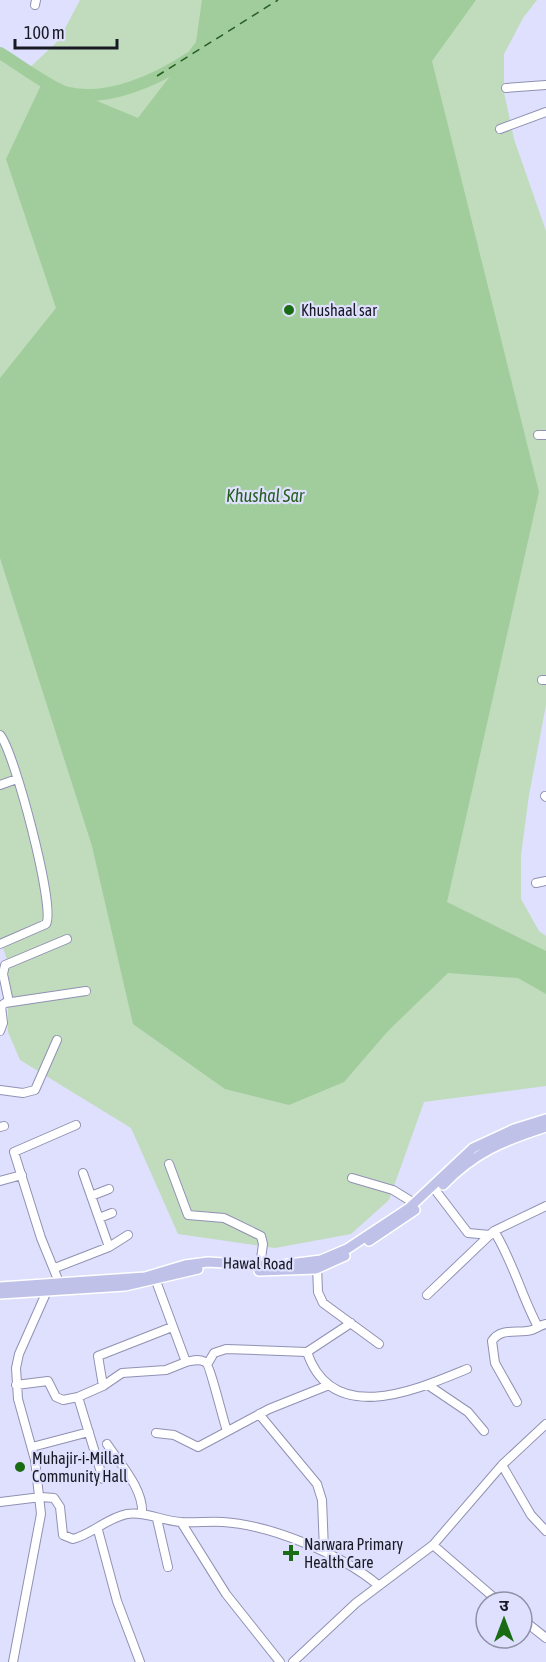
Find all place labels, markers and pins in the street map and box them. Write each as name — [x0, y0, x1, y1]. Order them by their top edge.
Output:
place label: Khushaal sar — [301, 301, 377, 319]
marker: Khushaal sar — [282, 303, 296, 317]
place label: Muhajir-i-Millat Community Hall — [32, 1449, 128, 1486]
marker: Muhajir-i-Millat Community Hall — [13, 1460, 27, 1474]
place label: Narwara Primary Health Care — [304, 1535, 403, 1571]
marker: Narwara Primary Health Care — [282, 1544, 300, 1562]

